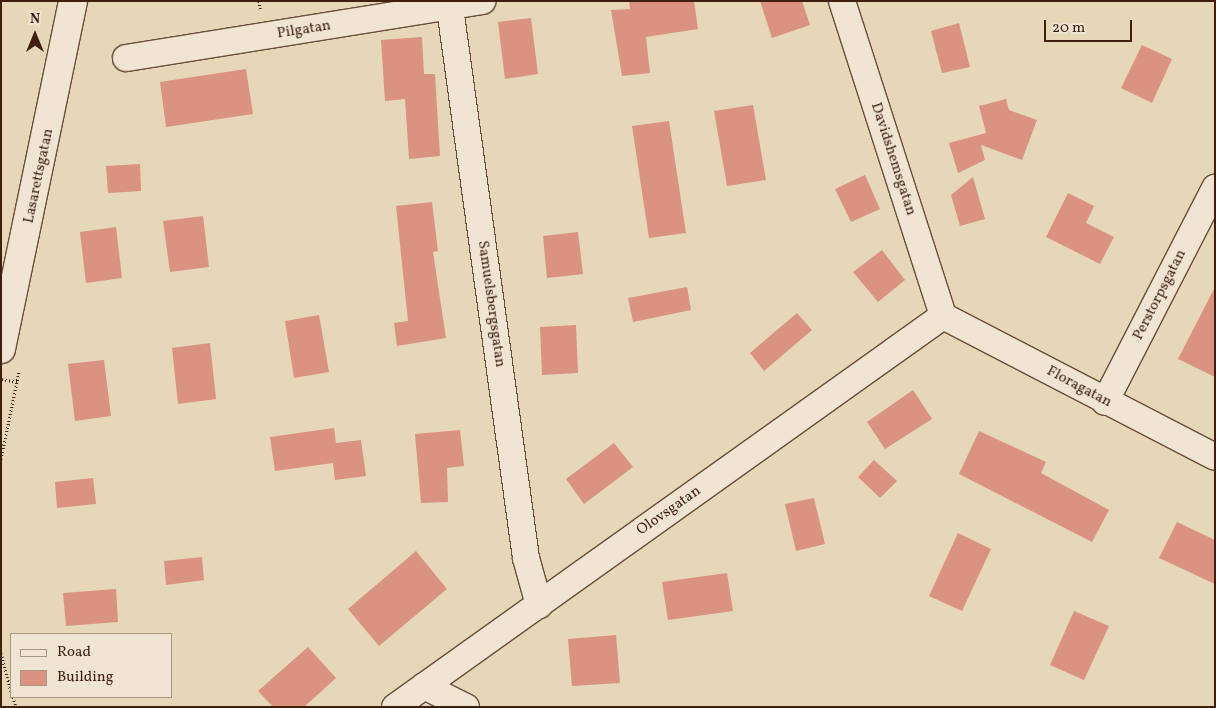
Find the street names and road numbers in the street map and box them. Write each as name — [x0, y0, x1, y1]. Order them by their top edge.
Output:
street label: Pilgatan — [276, 17, 332, 43]
street label: Davidshemsgatan — [866, 100, 920, 218]
street label: Lasarettsgatan — [20, 127, 58, 225]
street label: Samuelsbergsgatan — [473, 239, 509, 369]
street label: Perstorpsgatan — [1129, 247, 1191, 343]
street label: Floragatan — [1043, 362, 1115, 412]
street label: Olovsgatan — [633, 482, 705, 540]

